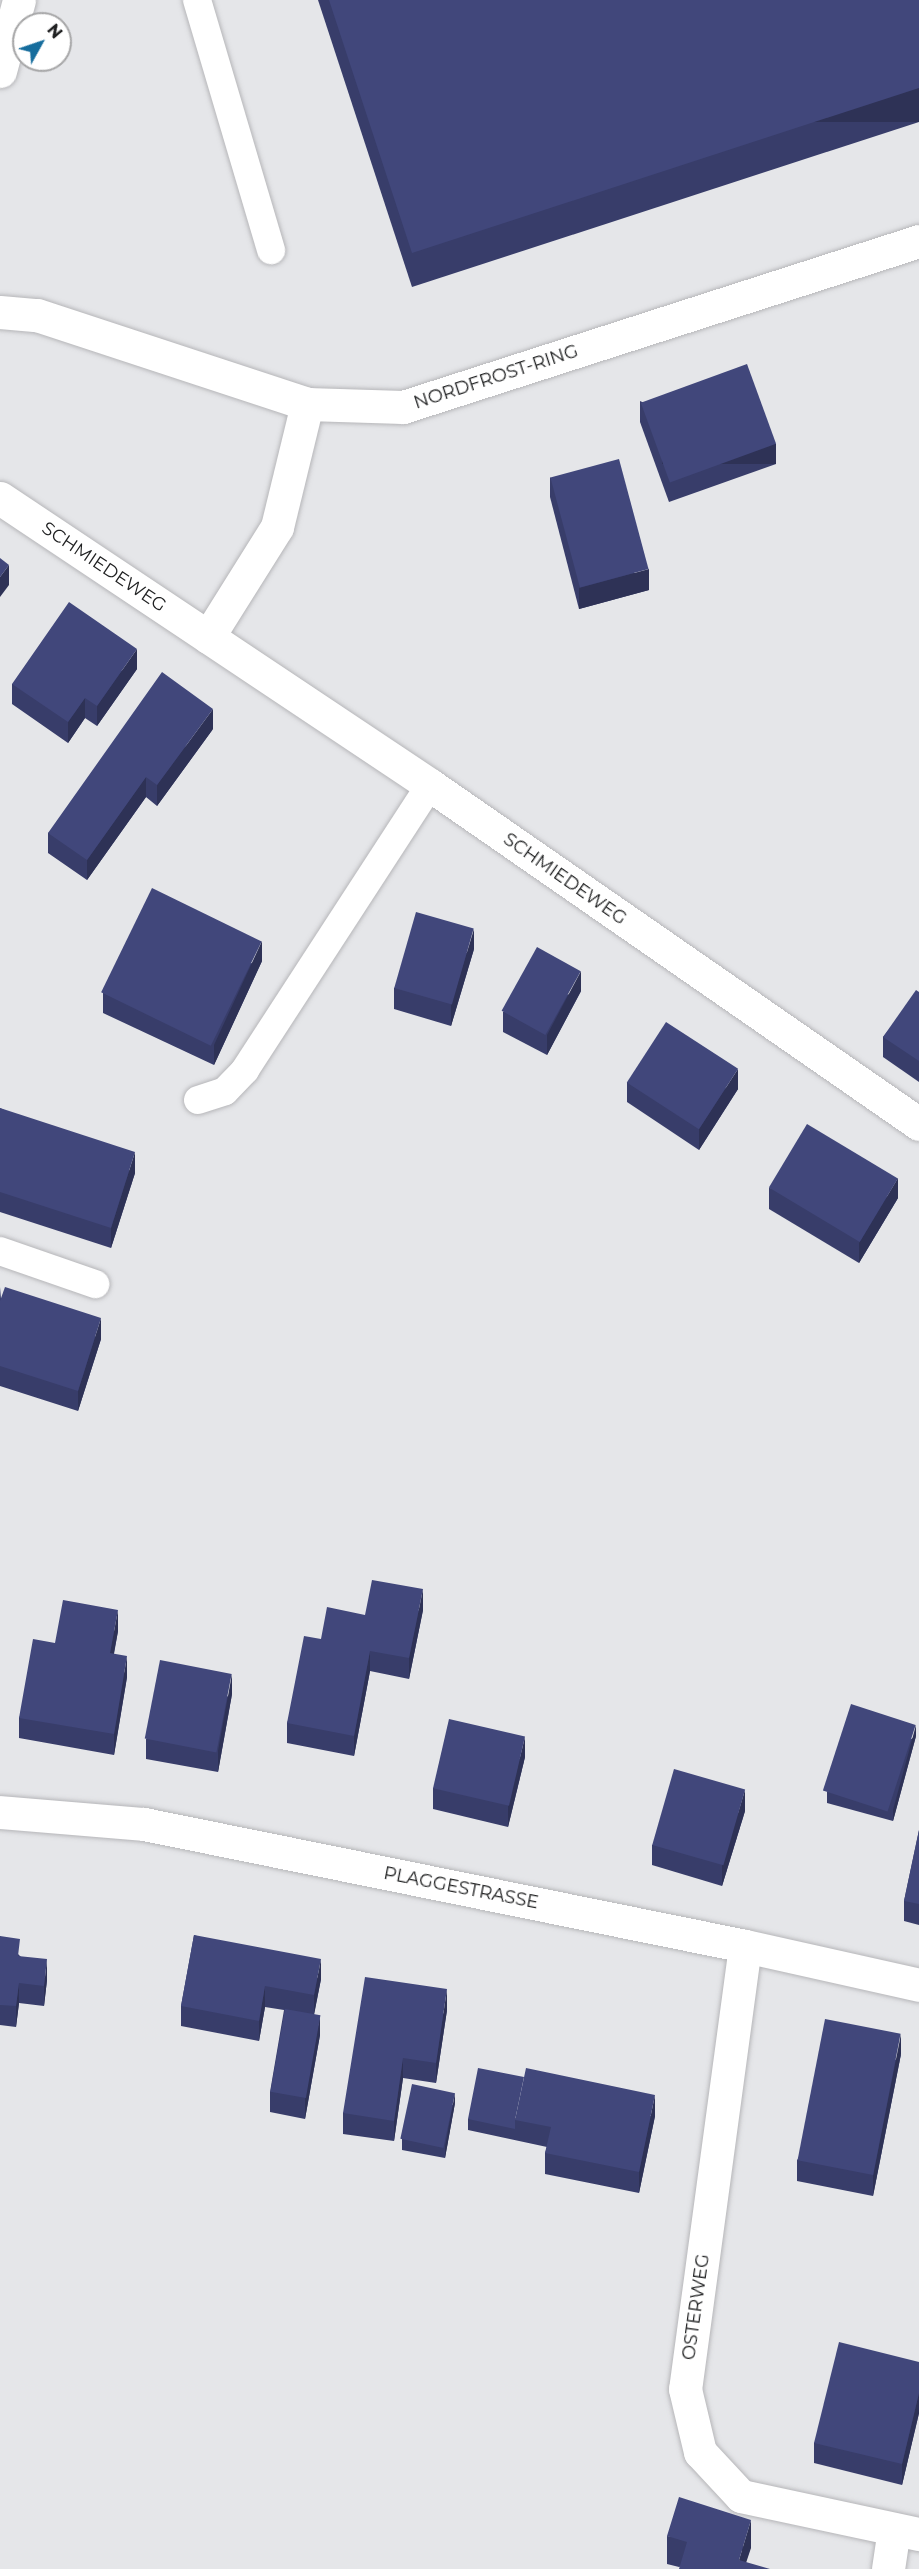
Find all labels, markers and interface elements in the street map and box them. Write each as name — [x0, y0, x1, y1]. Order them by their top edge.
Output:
north arrow — [12, 12, 72, 72]
text: N — [43, 20, 66, 42]
street label: NORDFROST-RING — [411, 340, 581, 414]
street label: SCHMIEDEWEG — [38, 517, 170, 617]
street label: SCHMIEDEWEG — [499, 828, 631, 930]
street label: PLAGGESTRASSE — [382, 1862, 540, 1914]
street label: OSTERWEG — [678, 2253, 714, 2361]

